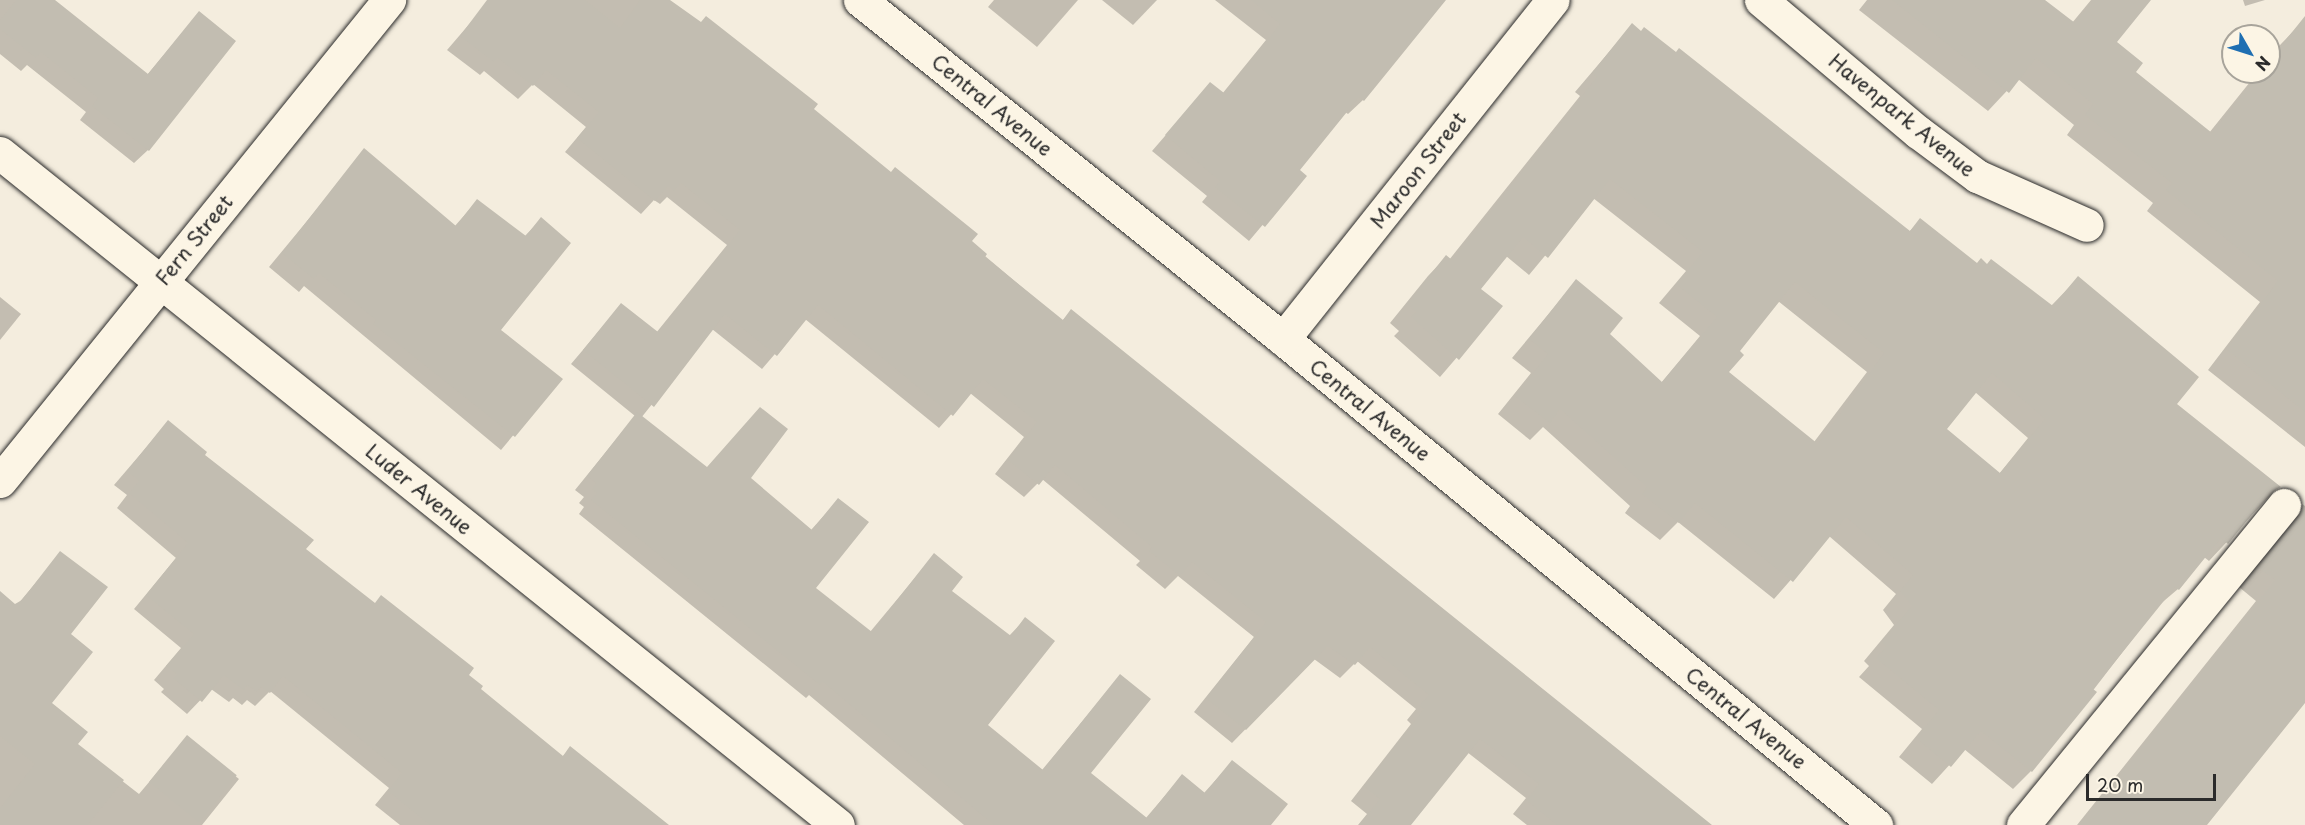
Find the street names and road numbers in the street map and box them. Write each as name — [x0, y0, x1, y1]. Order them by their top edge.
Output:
street label: Central Avenue — [927, 49, 1057, 161]
street label: Havenpark Avenue — [1824, 49, 1980, 181]
street label: Maroon Street — [1365, 107, 1471, 233]
street label: Fern Street — [150, 190, 238, 290]
street label: Central Avenue — [1305, 354, 1435, 466]
street label: Luder Avenue — [361, 439, 477, 539]
street label: Central Avenue — [1681, 662, 1811, 774]

